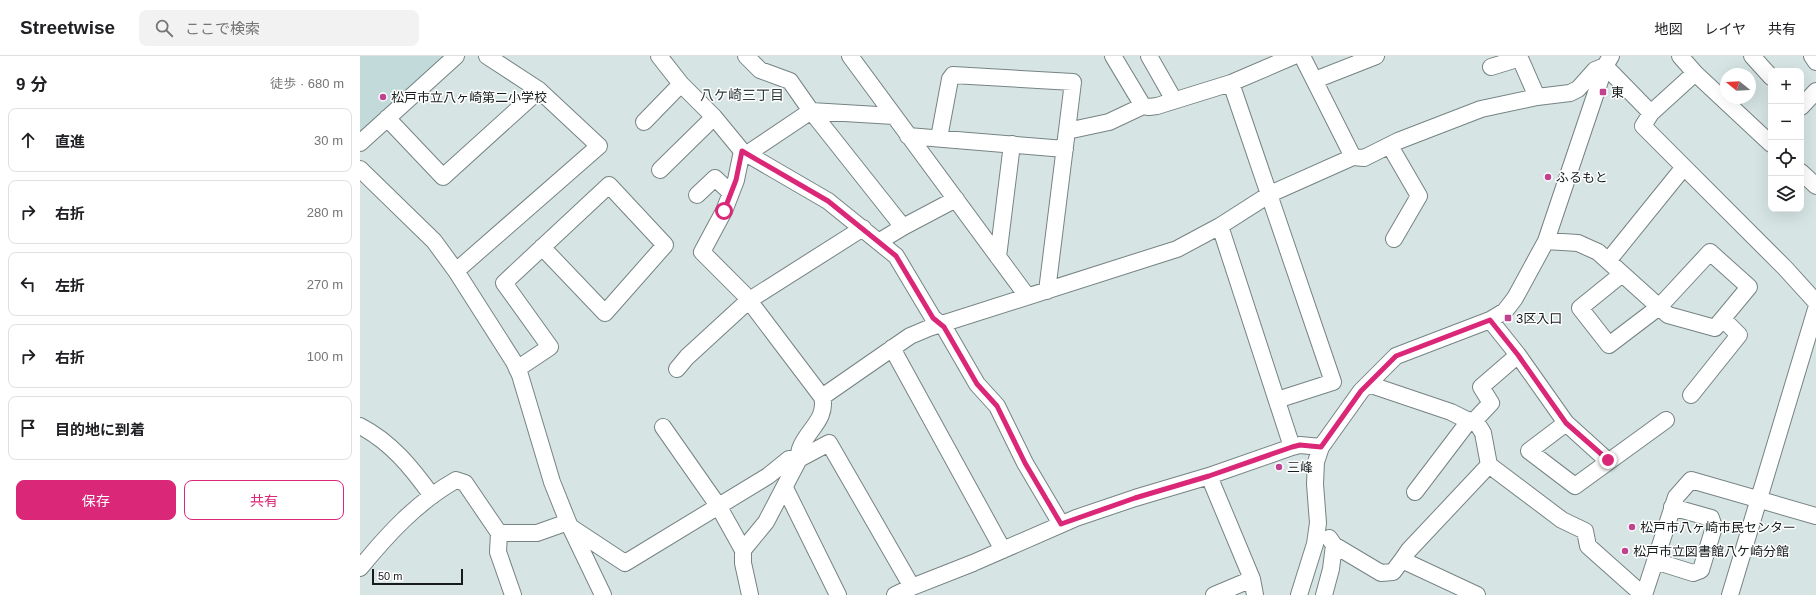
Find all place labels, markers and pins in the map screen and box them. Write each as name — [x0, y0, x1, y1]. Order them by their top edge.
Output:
place label: 東 — [1611, 85, 1624, 100]
marker: 東 — [1598, 87, 1608, 97]
place label: 松戸市立八ヶ崎第二小学校 — [391, 90, 547, 105]
marker: 松戸市立八ヶ崎第二小学校 — [378, 92, 388, 102]
place label: ふるもと — [1556, 170, 1608, 185]
marker: ふるもと — [1543, 172, 1553, 182]
place label: 3区入口 — [1516, 311, 1562, 326]
marker: 3区入口 — [1503, 313, 1513, 323]
place label: 三峰 — [1287, 460, 1313, 475]
marker: 三峰 — [1274, 462, 1284, 472]
place label: 松戸市八ヶ崎市民センター — [1640, 520, 1796, 535]
marker: 松戸市八ヶ崎市民センター — [1627, 522, 1637, 532]
place label: 松戸市立図書館八ケ崎分館 — [1633, 544, 1789, 559]
marker: 松戸市立図書館八ケ崎分館 — [1620, 546, 1630, 556]

